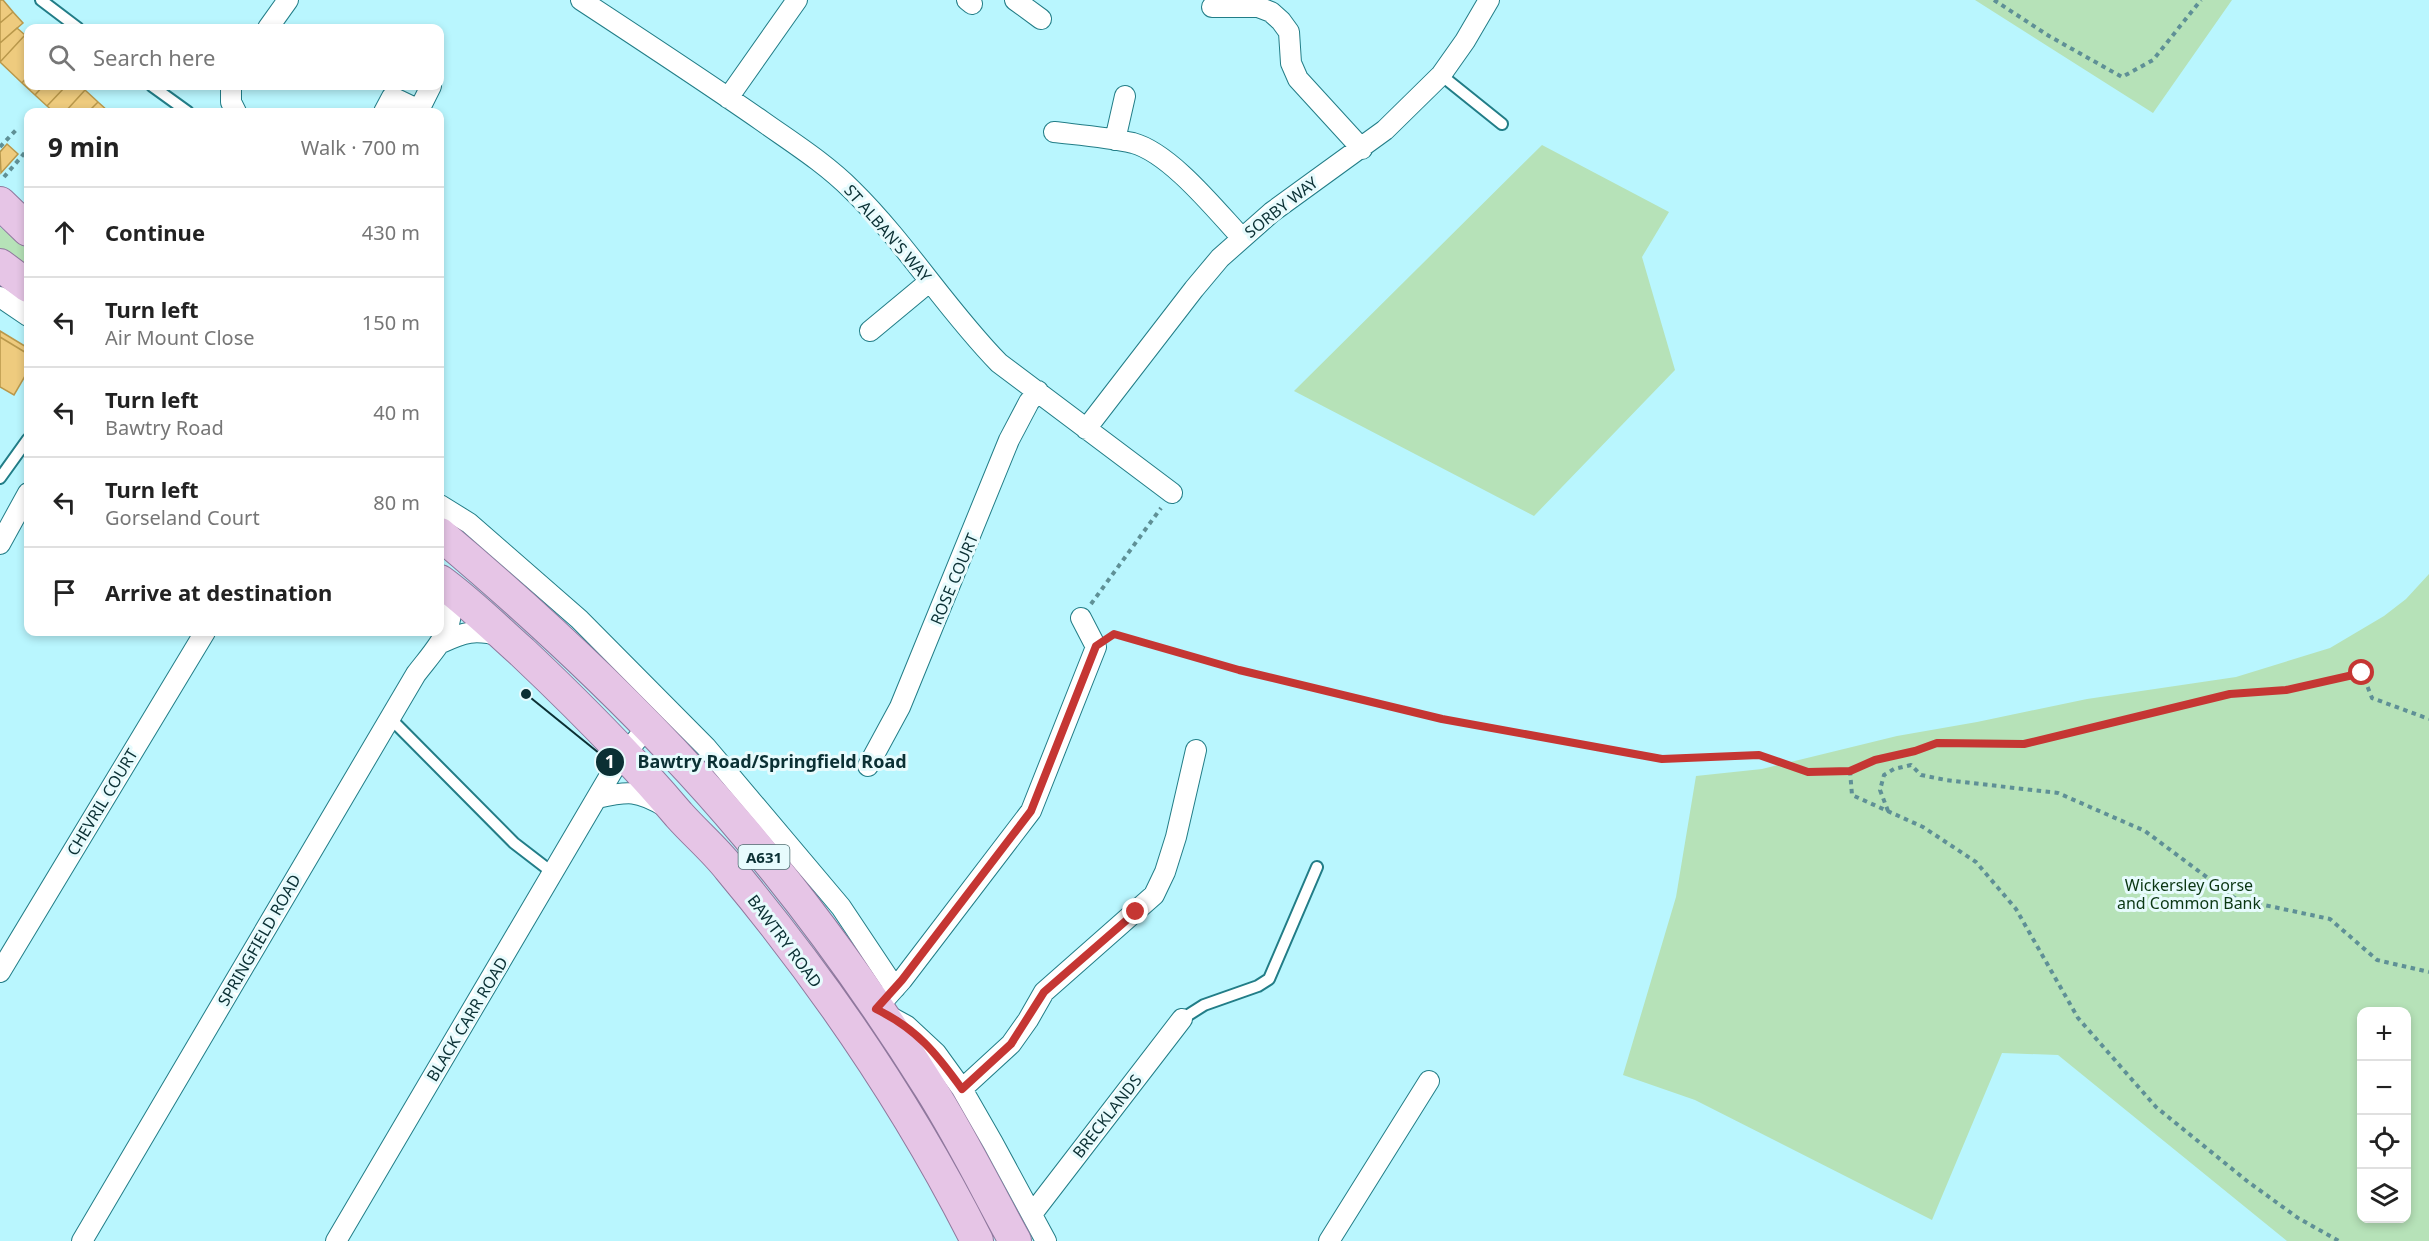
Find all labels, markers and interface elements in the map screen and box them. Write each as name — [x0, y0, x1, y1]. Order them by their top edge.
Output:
search box — [24, 24, 444, 90]
icon: search — [45, 41, 78, 74]
text: Search here — [93, 42, 215, 72]
text: 9 min — [48, 129, 120, 165]
text: Walk · 700 m — [301, 134, 420, 161]
street label: SORBY WAY — [1240, 171, 1323, 243]
street label: ST ALBAN'S WAY — [840, 180, 937, 287]
icon: ahead — [48, 216, 81, 249]
text: Continue — [105, 217, 205, 247]
text: 430 m — [362, 219, 420, 246]
text: Turn left — [105, 294, 199, 324]
icon: left — [48, 306, 81, 339]
text: 150 m — [362, 309, 420, 336]
text: Air Mount Close — [105, 324, 255, 351]
text: Turn left — [105, 384, 199, 414]
icon: left — [48, 396, 81, 429]
text: 40 m — [373, 399, 420, 426]
text: Bawtry Road — [105, 414, 224, 441]
text: Turn left — [105, 474, 199, 504]
icon: left — [48, 486, 81, 519]
text: 80 m — [373, 489, 420, 516]
text: Gorseland Court — [105, 504, 260, 531]
street label: ROSE COURT — [925, 530, 983, 628]
icon: arrive — [48, 576, 81, 609]
text: Arrive at destination — [105, 577, 332, 607]
route start — [2348, 659, 2374, 685]
street label: CHEVRIL COURT — [61, 744, 143, 860]
callout: Bawtry Road/Springfield Road — [595, 744, 918, 780]
text: 1 — [605, 749, 615, 773]
text: Bawtry Road/Springfield Road — [637, 749, 907, 773]
road number: A631 — [738, 845, 789, 869]
street label: SPRINGFIELD ROAD — [212, 870, 306, 1010]
park label: Wickersley Gorse and Common Bank — [2117, 874, 2262, 914]
street label: BAWTRY ROAD — [743, 890, 827, 992]
route end — [1122, 898, 1148, 924]
street label: BLACK CARR ROAD — [421, 953, 513, 1085]
map controls — [2357, 1007, 2411, 1223]
button: + — [2357, 1007, 2411, 1061]
button: − — [2357, 1061, 2411, 1115]
street label: BRECKLANDS — [1067, 1069, 1147, 1162]
button: locate — [2357, 1115, 2411, 1169]
button: layers — [2357, 1169, 2411, 1223]

